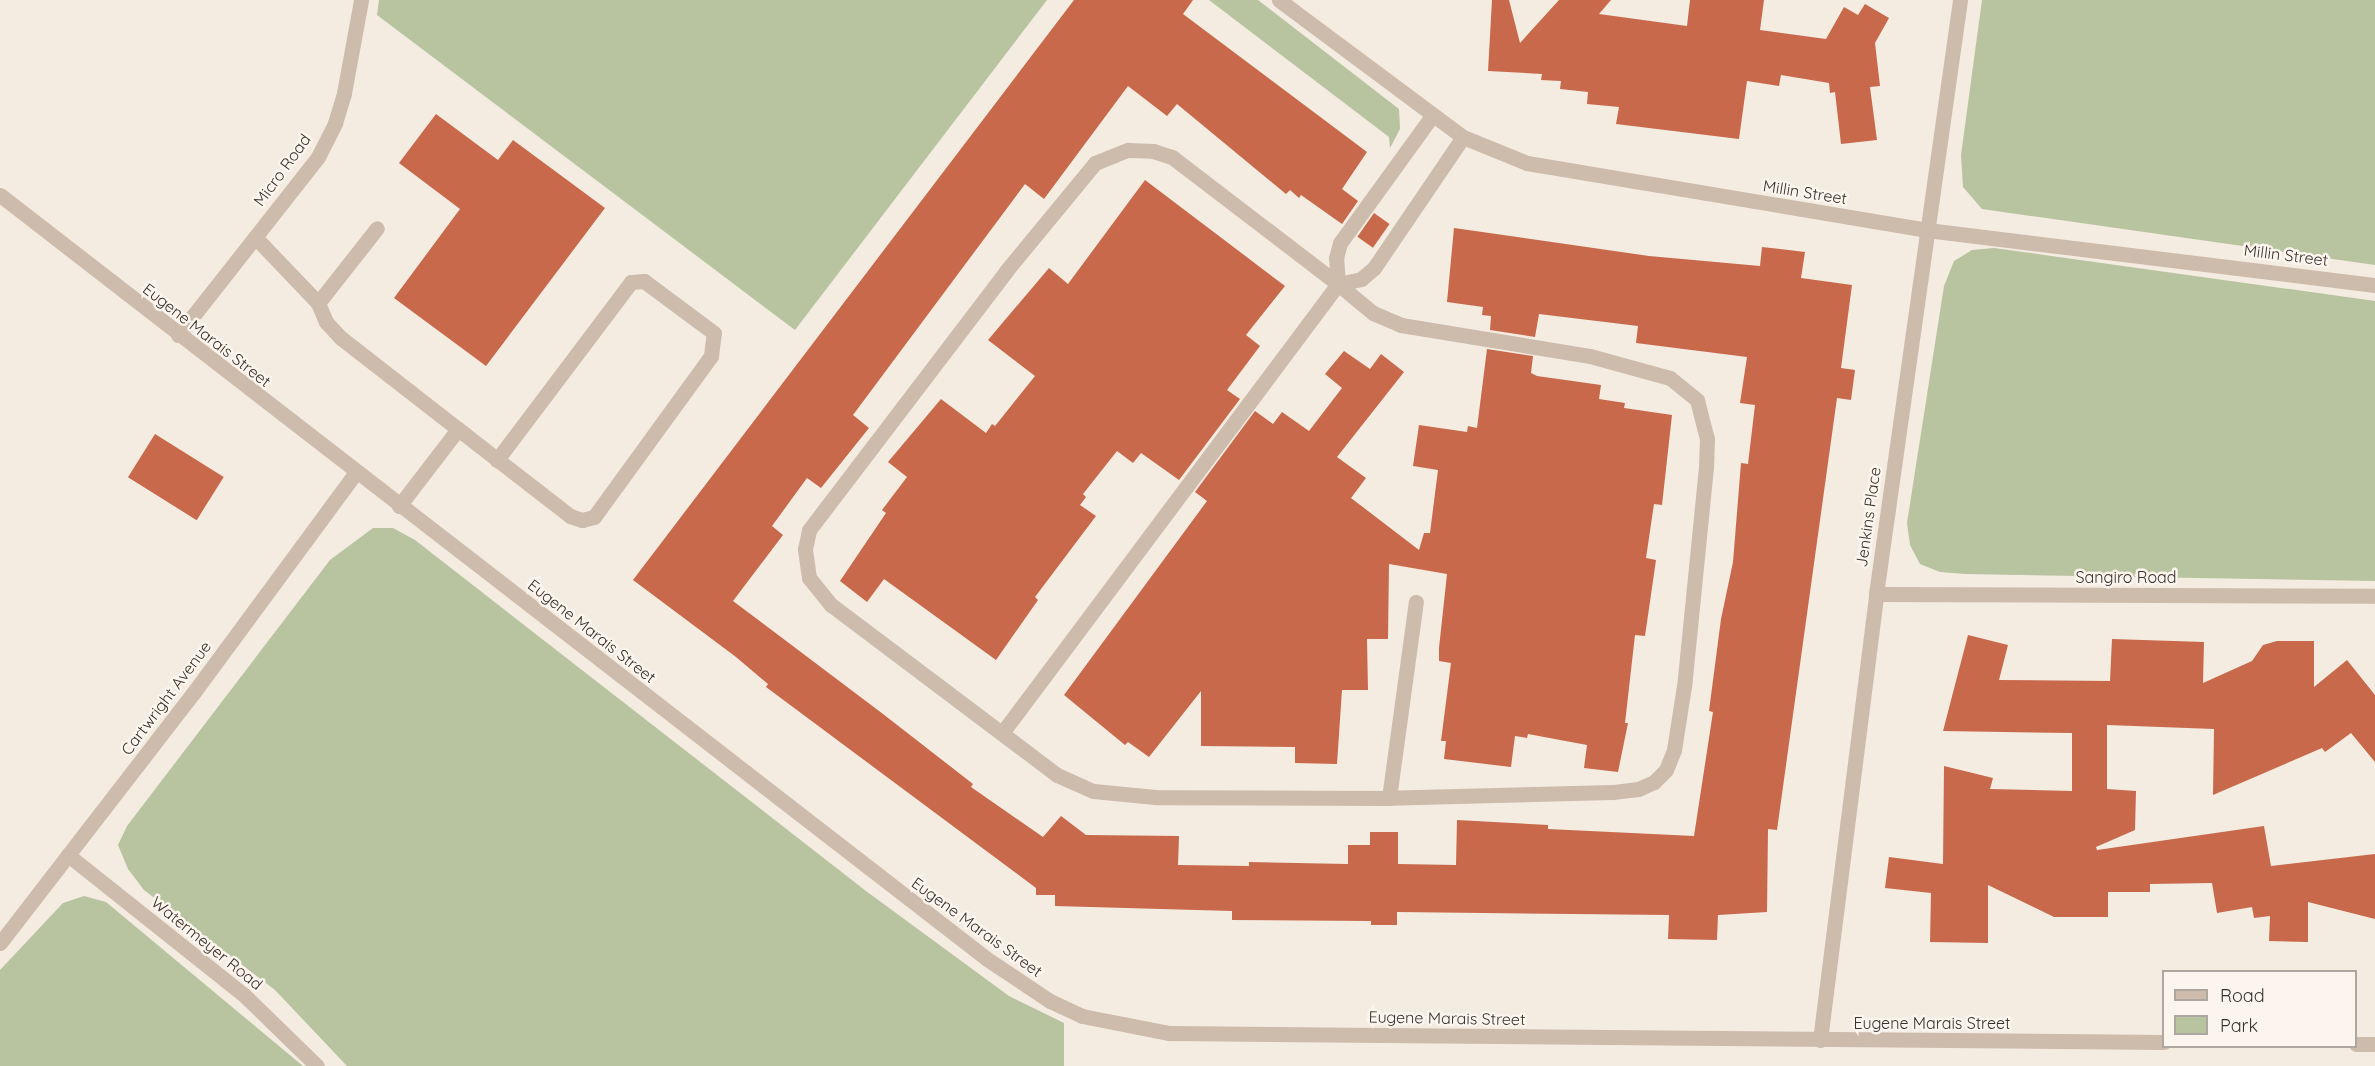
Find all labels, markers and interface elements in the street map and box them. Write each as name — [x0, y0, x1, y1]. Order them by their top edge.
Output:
street label: Micro Road — [249, 130, 315, 210]
street label: Millin Street — [1762, 176, 1848, 208]
street label: Millin Street — [2243, 240, 2329, 270]
street label: Eugene Marais Street — [139, 279, 275, 391]
street label: Jenkins Place — [1851, 466, 1885, 568]
street label: Sangiro Road — [2076, 567, 2176, 587]
street label: Eugene Marais Street — [524, 575, 660, 687]
street label: Cartwright Avenue — [117, 637, 215, 759]
street label: Eugene Marais Street — [908, 873, 1046, 981]
street label: Watermeyer Road — [148, 892, 266, 994]
legend — [2162, 970, 2357, 1048]
text: Road — [2220, 984, 2265, 1007]
street label: Eugene Marais Street — [1368, 1007, 1526, 1029]
street label: Eugene Marais Street — [1854, 1013, 2010, 1033]
text: Park — [2220, 1014, 2258, 1037]

